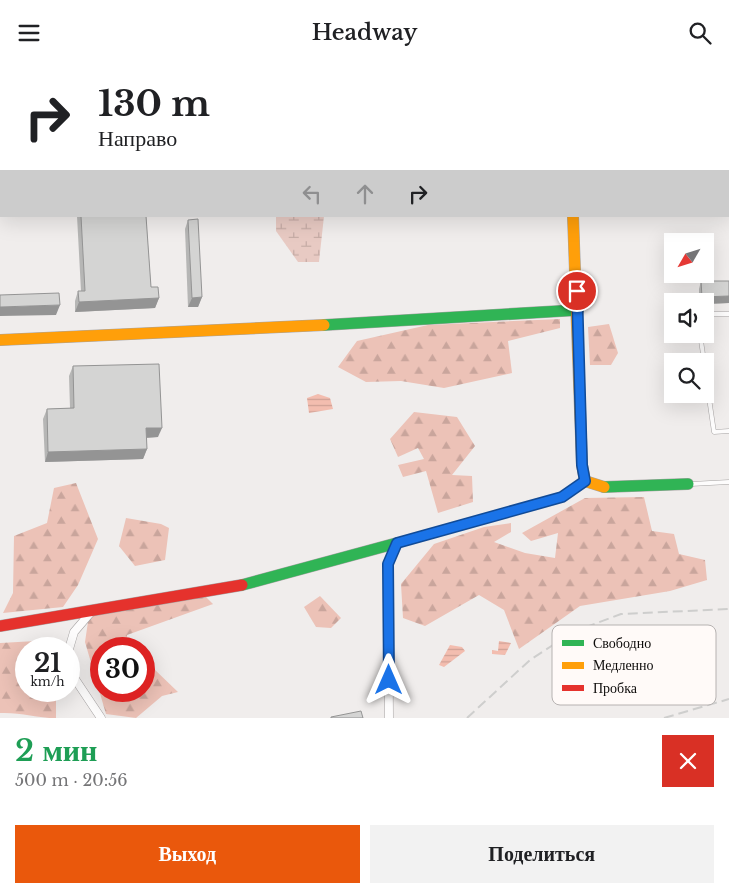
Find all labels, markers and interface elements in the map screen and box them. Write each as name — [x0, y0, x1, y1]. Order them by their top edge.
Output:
icon: menu — [15, 19, 43, 47]
text: Headway — [312, 19, 417, 46]
icon: search — [686, 19, 714, 47]
text: 130 m — [98, 82, 210, 125]
icon: right — [15, 85, 80, 150]
text: Направо — [98, 125, 177, 152]
icon: left — [298, 180, 326, 208]
icon: ahead — [351, 180, 379, 208]
icon: right — [404, 180, 432, 208]
north arrow — [664, 233, 714, 283]
map controls — [664, 233, 714, 403]
pin — [556, 270, 598, 312]
icon: arrive — [563, 277, 591, 305]
button: sound — [664, 293, 714, 343]
button: search — [664, 353, 714, 403]
legend — [552, 625, 716, 705]
text: Свободно — [593, 634, 651, 652]
speed limit sign: 30 — [90, 637, 155, 702]
text: 21 — [34, 648, 61, 679]
position arrow — [362, 653, 414, 705]
text: Медленно — [593, 656, 654, 674]
text: km/h — [30, 674, 65, 689]
text: Пробка — [593, 679, 638, 697]
text: 2 мин — [15, 732, 97, 769]
button: close — [662, 735, 714, 787]
text: 500 m · 20:56 — [15, 770, 128, 790]
button: Выход — [15, 825, 360, 883]
button: Поделиться — [370, 825, 714, 883]

